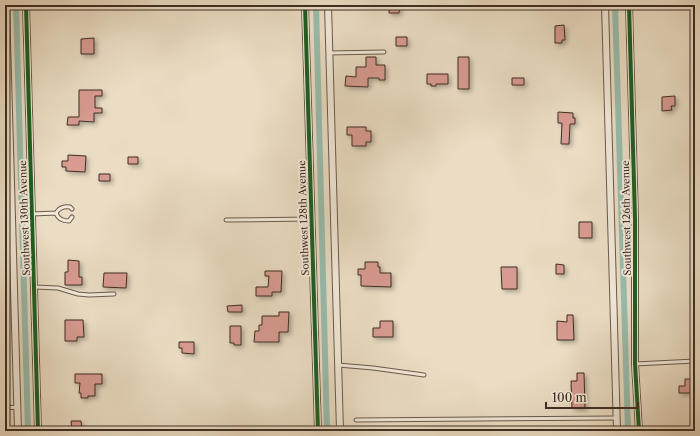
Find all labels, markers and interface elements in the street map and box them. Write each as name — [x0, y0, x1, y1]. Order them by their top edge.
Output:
street label: Southwest 130th Avenue — [16, 160, 33, 276]
street label: Southwest 128th Avenue — [295, 160, 312, 276]
street label: Southwest 126th Avenue — [619, 160, 634, 276]
scale bar — [546, 384, 638, 410]
text: 100 m — [552, 390, 587, 405]

